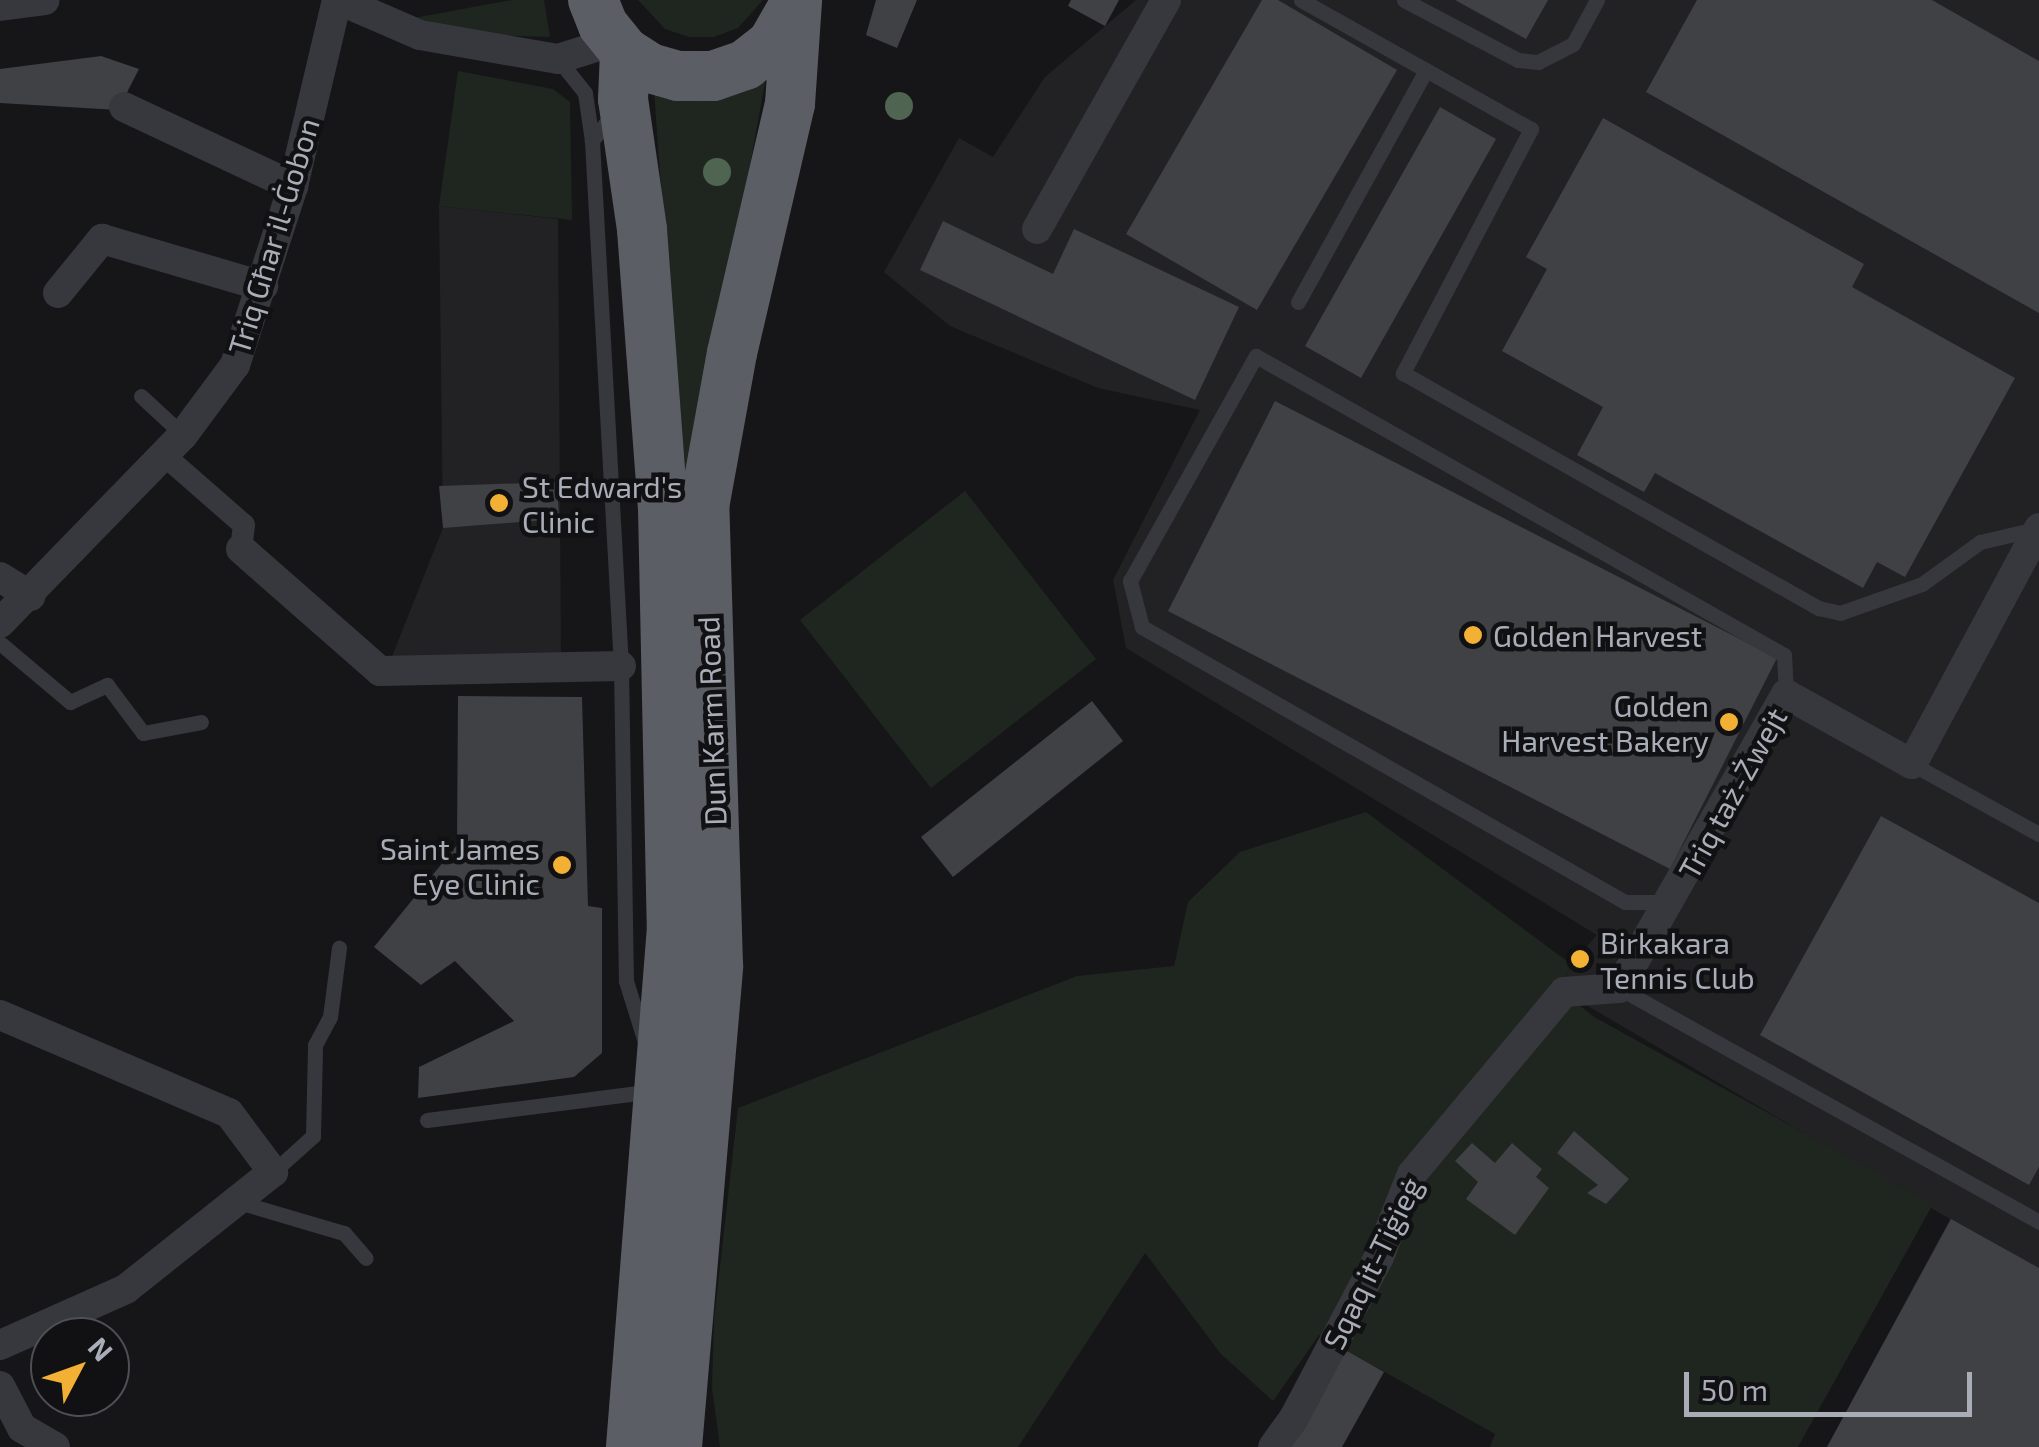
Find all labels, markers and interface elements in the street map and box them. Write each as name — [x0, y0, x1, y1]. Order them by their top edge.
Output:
street label: Triq Għar il-Ġobon — [220, 113, 326, 359]
place label: St Edward's Clinic — [522, 468, 682, 538]
marker: St Edward's Clinic — [486, 490, 512, 516]
street label: Dun Karm Road — [689, 616, 733, 826]
place label: Golden Harvest — [1493, 617, 1702, 653]
marker: Golden Harvest — [1462, 624, 1484, 646]
place label: Golden Harvest Bakery — [1501, 687, 1709, 758]
street label: Triq taż-Żwejt — [1670, 701, 1794, 885]
marker: Golden Harvest Bakery — [1718, 711, 1740, 733]
place label: Saint James Eye Clinic — [379, 830, 540, 900]
marker: Saint James Eye Clinic — [549, 852, 575, 878]
place label: Birkakara Tennis Club — [1600, 924, 1755, 994]
marker: Birkakara Tennis Club — [1569, 948, 1591, 970]
street label: Sqaq it-Tiġieġ — [1315, 1171, 1429, 1355]
north arrow — [30, 1317, 130, 1417]
text: N — [82, 1330, 121, 1367]
scale bar — [1689, 1352, 1976, 1414]
text: 50 m — [1701, 1371, 1768, 1407]

